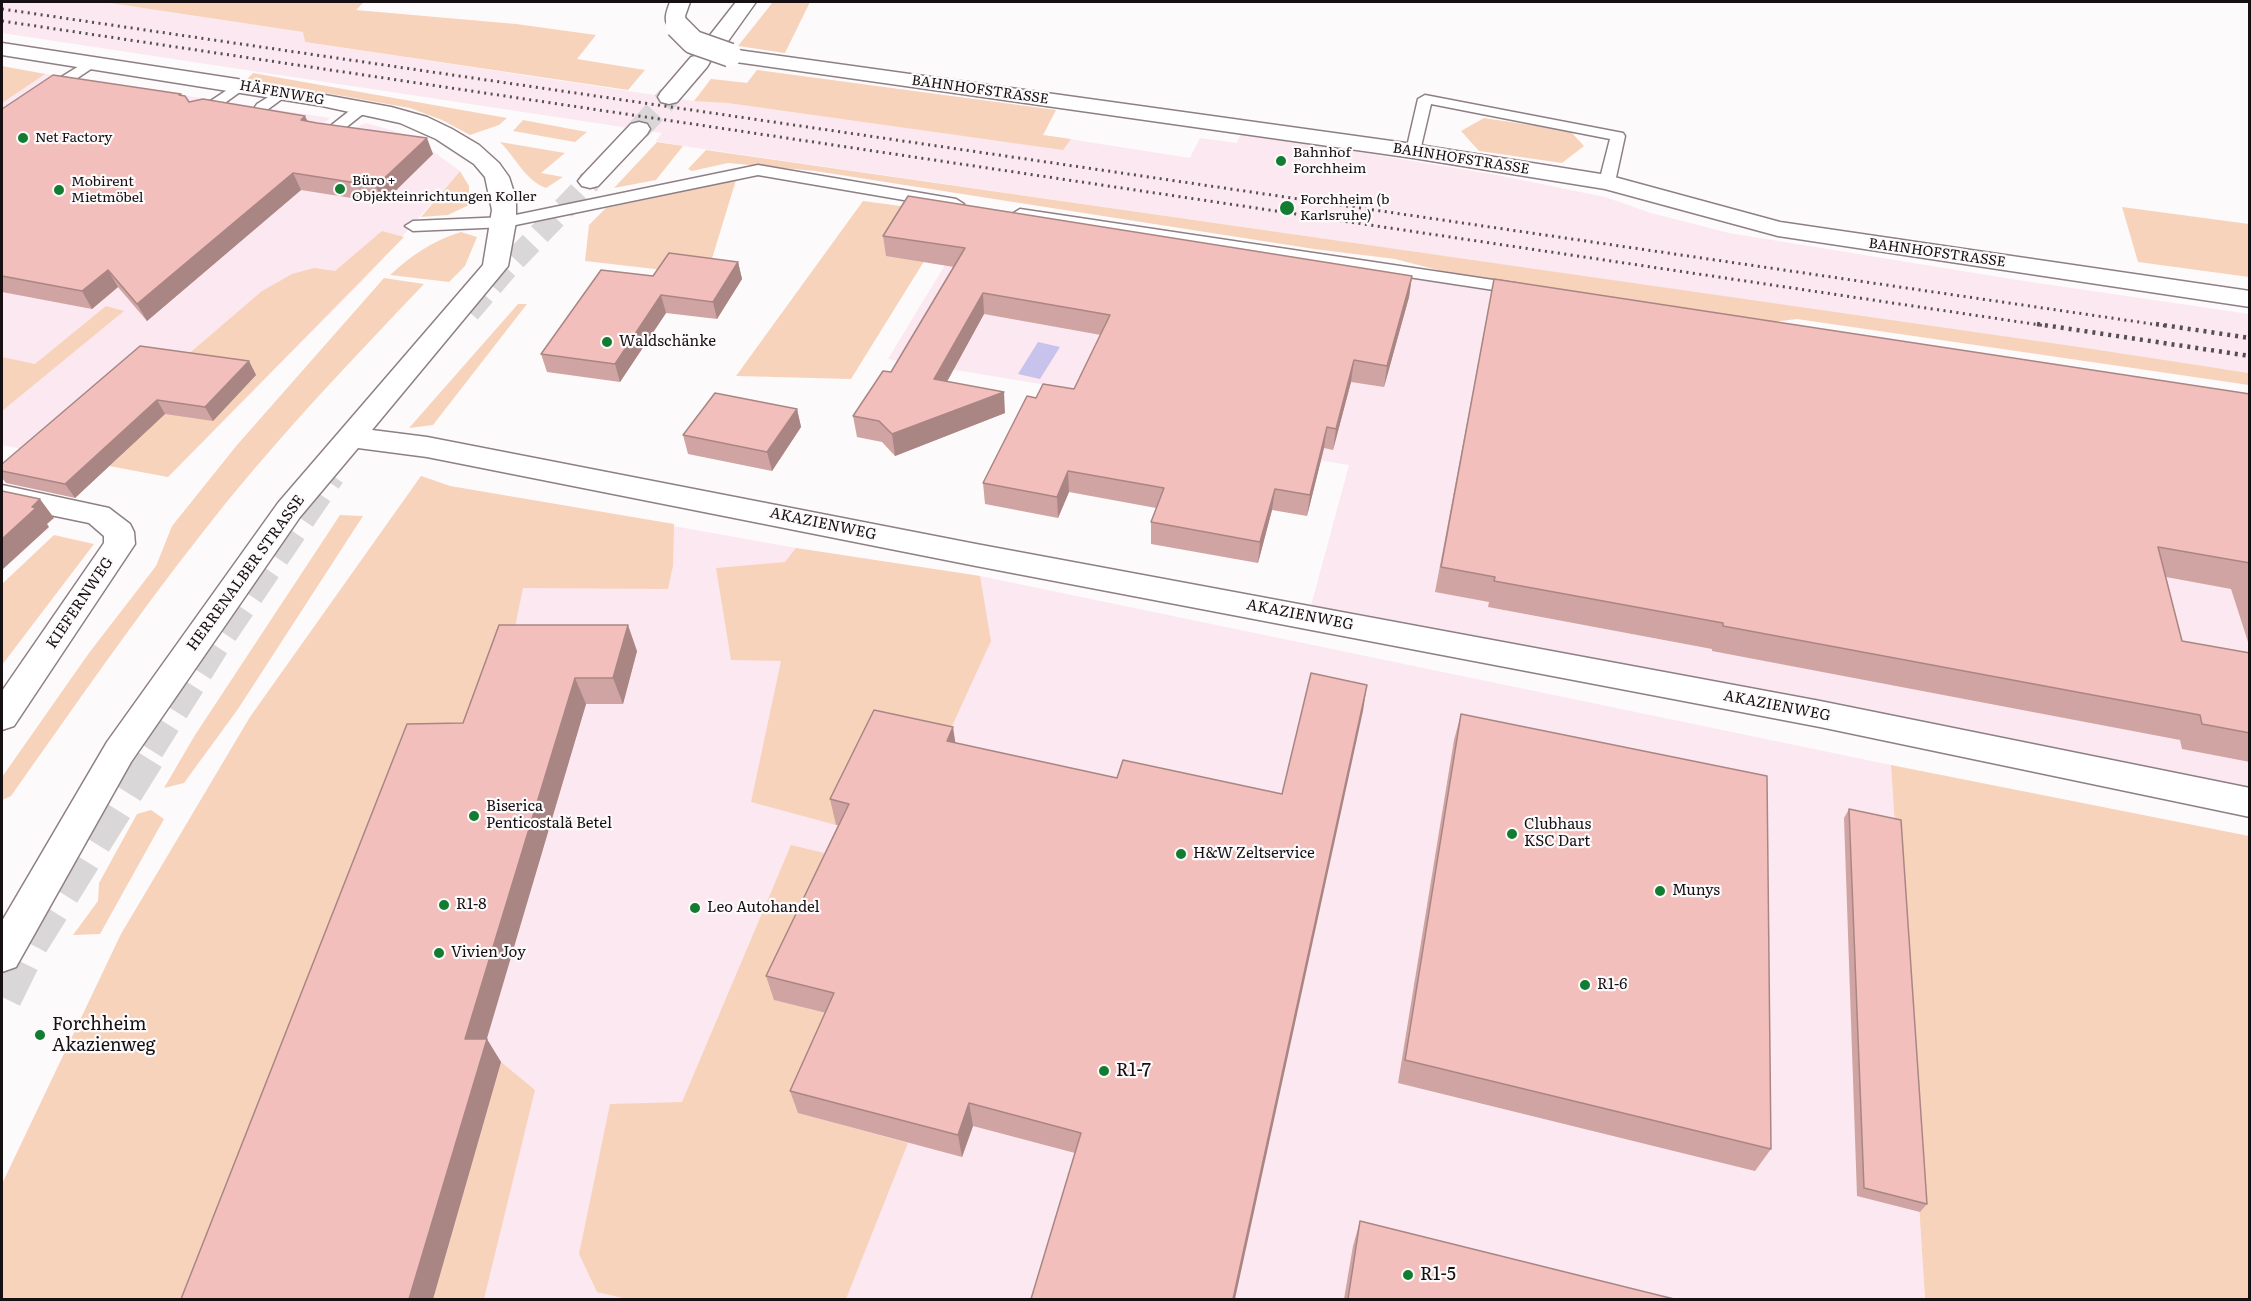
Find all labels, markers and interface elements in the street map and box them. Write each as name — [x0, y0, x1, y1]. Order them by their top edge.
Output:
street label: BAHNHOFSTRASSE — [910, 72, 1050, 108]
street label: HÄFENWEG — [238, 77, 326, 109]
place label: Net Factory — [35, 130, 112, 146]
marker: Net Factory — [16, 131, 30, 145]
street label: BAHNHOFSTRASSE — [1392, 140, 1530, 178]
place label: Bahnhof Forchheim — [1293, 145, 1366, 178]
marker: Bahnhof Forchheim — [1274, 154, 1288, 168]
place label: Büro + Objekteinrichtungen Koller — [352, 173, 536, 206]
place label: Mobirent Mietmöbel — [71, 174, 144, 206]
marker: Büro + Objekteinrichtungen Koller — [333, 182, 347, 196]
marker: Mobirent Mietmöbel — [52, 183, 66, 197]
place label: Forchheim (b Karlsruhe) — [1300, 192, 1389, 225]
marker: Forchheim (b Karlsruhe) — [1278, 199, 1296, 217]
street label: BAHNHOFSTRASSE — [1867, 235, 2007, 271]
place label: Waldschänke — [619, 333, 716, 351]
marker: Waldschänke — [600, 335, 614, 349]
street label: HERRENALBER STRASSE — [183, 492, 309, 654]
street label: AKAZIENWEG — [768, 504, 878, 544]
street label: KIEFERNWEG — [43, 554, 117, 652]
street label: AKAZIENWEG — [1245, 596, 1355, 634]
street label: AKAZIENWEG — [1722, 687, 1832, 725]
place label: Biserica Penticostală Betel — [486, 798, 612, 833]
marker: Biserica Penticostală Betel — [467, 809, 481, 823]
place label: Clubhaus KSC Dart — [1524, 816, 1591, 851]
marker: Clubhaus KSC Dart — [1505, 827, 1519, 841]
place label: H&W Zeltservice — [1193, 845, 1315, 863]
marker: H&W Zeltservice — [1174, 847, 1188, 861]
place label: Munys — [1672, 882, 1720, 900]
marker: Munys — [1653, 884, 1667, 898]
place label: R1-8 — [456, 896, 487, 914]
marker: R1-8 — [437, 898, 451, 912]
place label: Leo Autohandel — [707, 899, 819, 917]
marker: Leo Autohandel — [688, 901, 702, 915]
place label: Vivien Joy — [451, 944, 526, 962]
marker: Vivien Joy — [432, 946, 446, 960]
place label: R1-6 — [1597, 976, 1627, 994]
marker: R1-6 — [1578, 978, 1592, 992]
place label: Forchheim Akazienweg — [52, 1014, 156, 1056]
marker: Forchheim Akazienweg — [33, 1028, 47, 1042]
place label: R1-7 — [1116, 1060, 1151, 1082]
marker: R1-7 — [1097, 1064, 1111, 1078]
place label: R1-5 — [1420, 1264, 1456, 1286]
marker: R1-5 — [1401, 1268, 1415, 1282]

